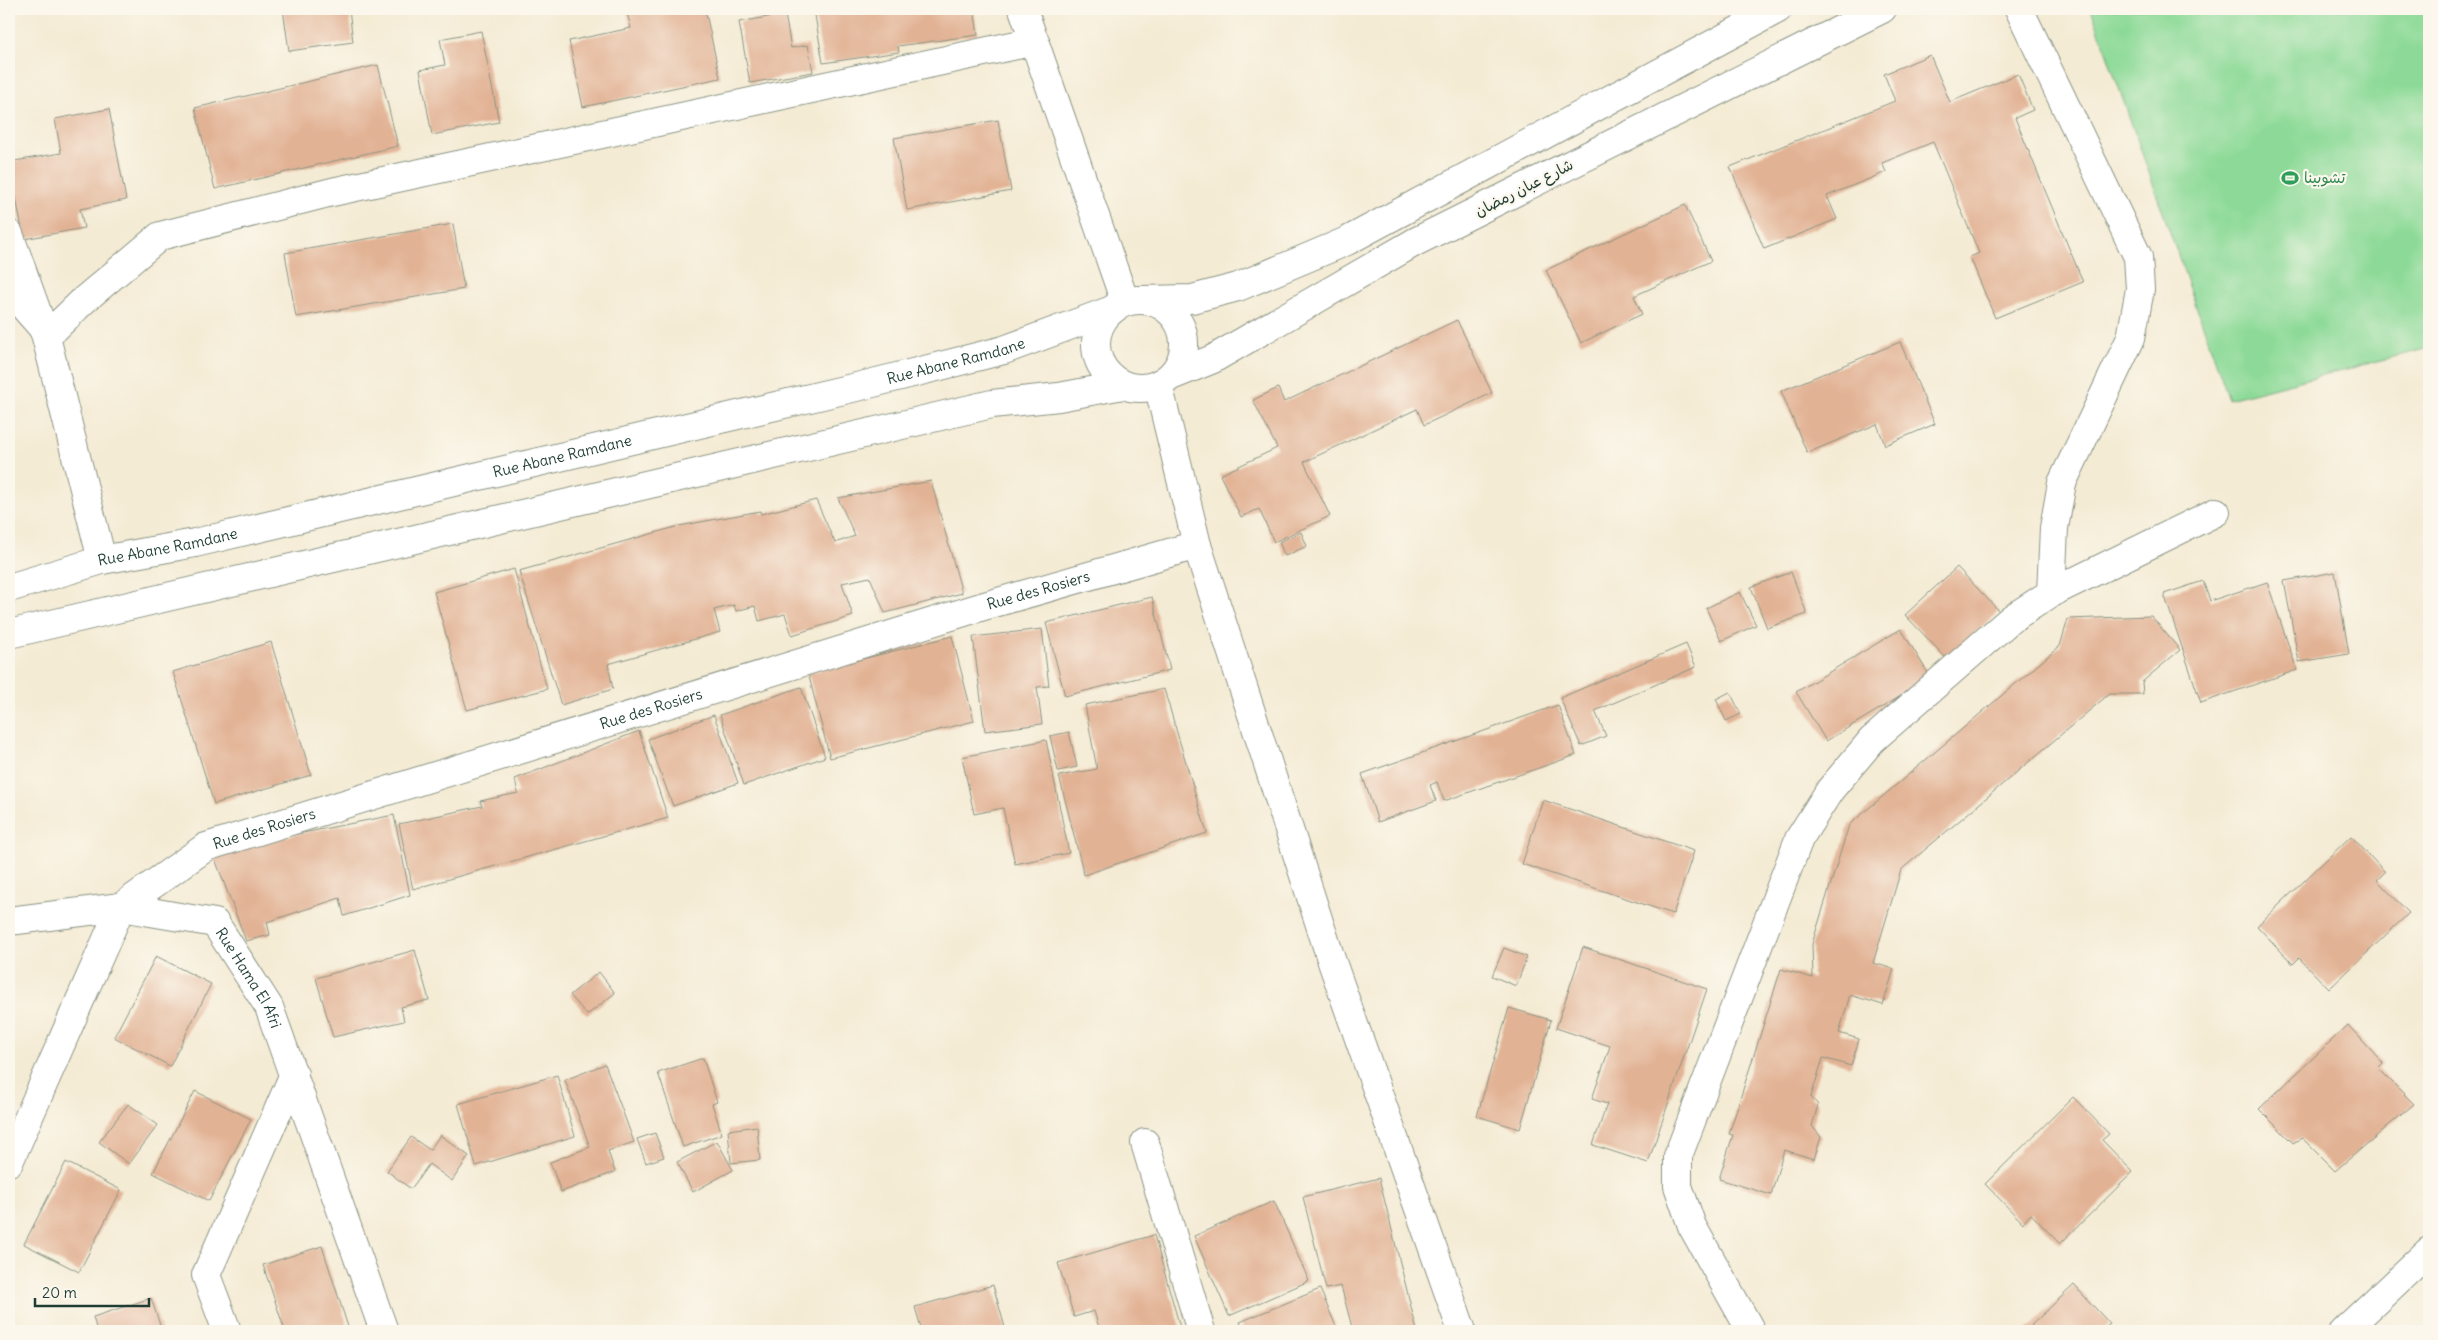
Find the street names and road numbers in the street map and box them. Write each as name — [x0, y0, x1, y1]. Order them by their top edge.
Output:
street label: شارع عبان رمضان — [1471, 155, 1577, 221]
street label: Rue Abane Ramdane — [885, 333, 1027, 388]
street label: Rue Abane Ramdane — [491, 430, 633, 481]
street label: Rue Abane Ramdane — [96, 523, 239, 570]
street label: Rue des Rosiers — [985, 566, 1092, 614]
street label: Rue des Rosiers — [597, 684, 705, 733]
street label: Rue des Rosiers — [211, 804, 318, 853]
street label: Rue Hama El Afri — [212, 924, 286, 1031]

